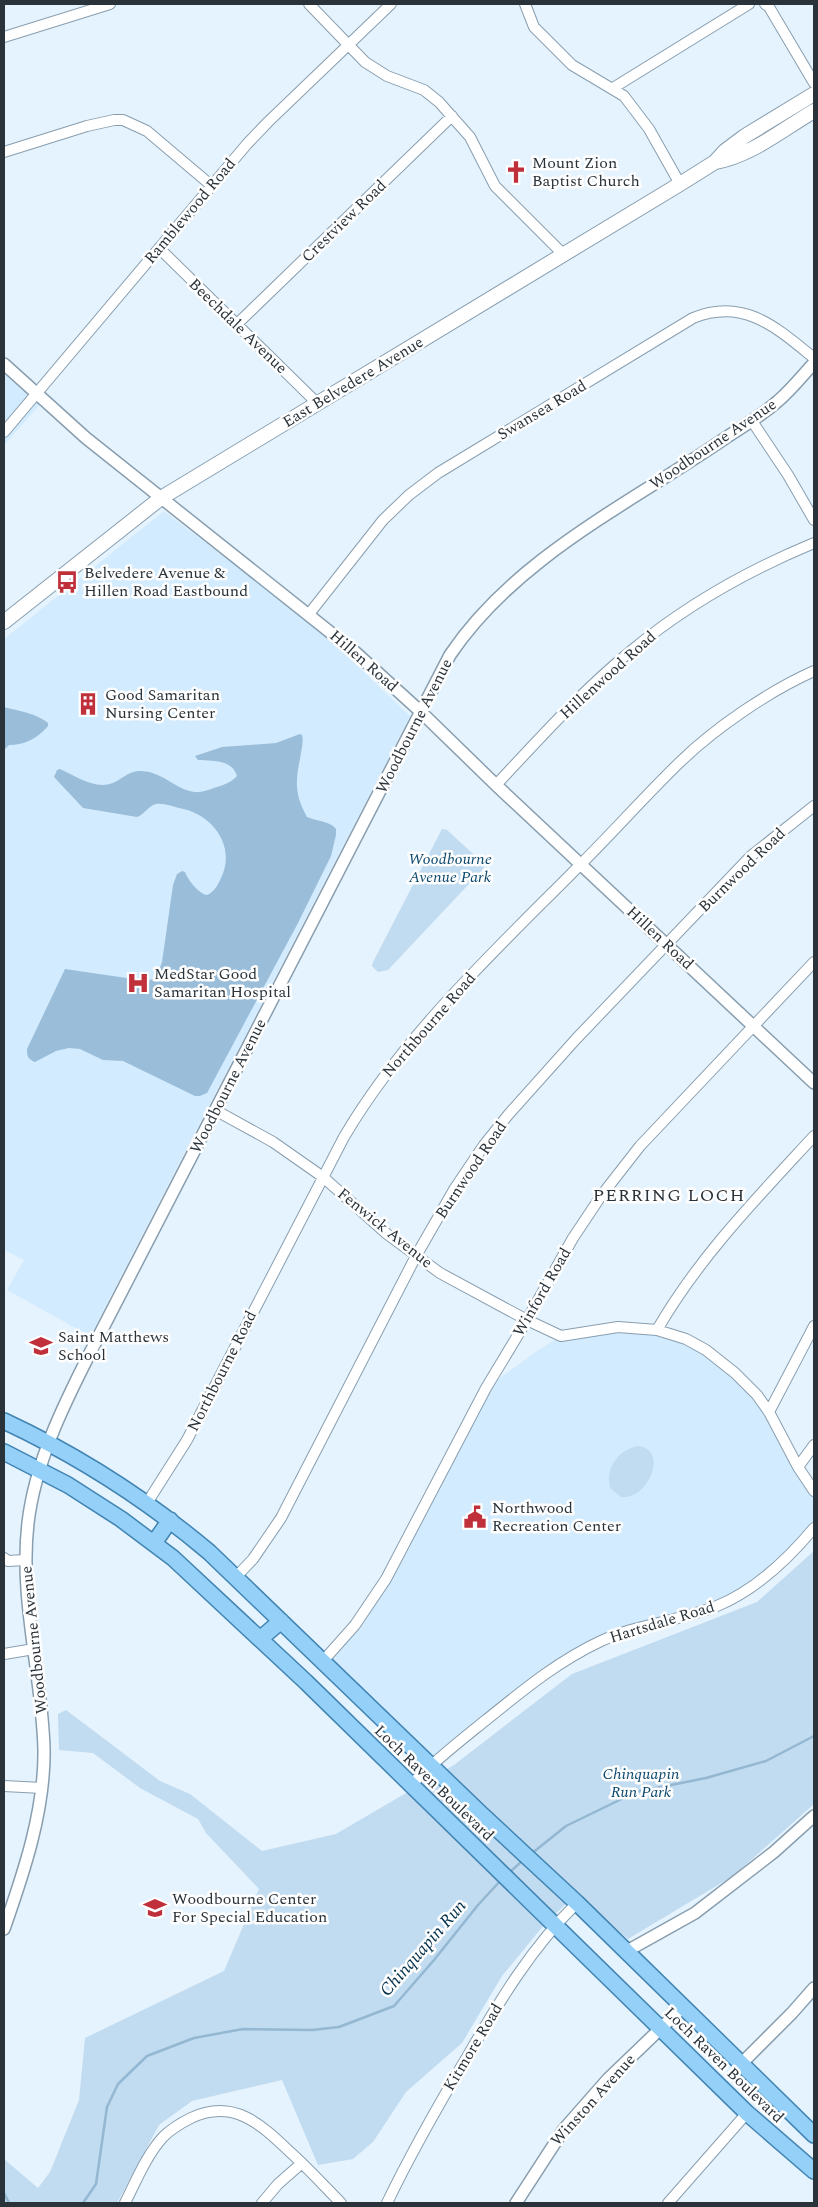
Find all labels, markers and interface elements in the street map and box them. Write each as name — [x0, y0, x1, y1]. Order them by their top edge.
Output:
place label: Mount Zion Baptist Church — [532, 151, 640, 193]
street label: Ramblewood Road — [138, 153, 242, 269]
church icon: Mount Zion Baptist Church — [503, 159, 529, 185]
street label: Crestview Road — [296, 174, 392, 268]
street label: Beechdale Avenue — [183, 273, 293, 379]
street label: East Belvedere Avenue — [278, 330, 428, 434]
street label: Swansea Road — [493, 374, 591, 446]
street label: Woodbourne Avenue — [645, 392, 781, 496]
place label: Belvedere Avenue & Hillen Road Eastbound — [84, 561, 248, 603]
bus stop icon: Belvedere Avenue & Hillen Road Eastbound — [54, 569, 80, 595]
street label: Hillen Road — [324, 624, 404, 698]
street label: Hillenwood Road — [554, 625, 662, 725]
street label: Woodbourne Avenue — [370, 654, 458, 798]
place label: Good Samaritan Nursing Center — [105, 683, 220, 725]
building icon: Good Samaritan Nursing Center — [75, 691, 101, 717]
street label: Burnwood Road — [693, 822, 791, 918]
park label: Woodbourne Avenue Park — [408, 847, 492, 889]
street label: Hillen Road — [621, 900, 699, 976]
place label: MedStar Good Samaritan Hospital — [154, 962, 291, 1004]
street label: Northbourne Road — [376, 967, 482, 1083]
hospital icon: MedStar Good Samaritan Hospital — [125, 970, 151, 996]
street label: Woodbourne Avenue — [184, 1014, 272, 1158]
street label: Burnwood Road — [429, 1116, 513, 1224]
street label: Fenwick Avenue — [332, 1182, 438, 1274]
district label: PERRING LOCH — [593, 1182, 745, 1209]
street label: Winford Road — [507, 1243, 577, 1341]
street label: Northbourne Road — [181, 1306, 263, 1436]
place label: Saint Matthews School — [58, 1325, 169, 1367]
school or university icon: Saint Matthews School — [28, 1333, 54, 1359]
place label: Northwood Recreation Center — [492, 1496, 621, 1538]
public building icon: Northwood Recreation Center — [462, 1504, 488, 1530]
street label: Woodbourne Avenue — [14, 1565, 54, 1715]
street label: Hartsdale Road — [606, 1595, 718, 1649]
street label: Loch Raven Boulevard — [369, 1719, 499, 1847]
park label: Chinquapin Run Park — [602, 1762, 680, 1804]
place label: Woodbourne Center For Special Education — [172, 1887, 327, 1929]
water label: Chinquapin Run — [373, 1893, 473, 2002]
school or university icon: Woodbourne Center For Special Education — [142, 1895, 168, 1921]
street label: Kitmore Road — [437, 1998, 509, 2096]
street label: Loch Raven Boulevard — [659, 2001, 789, 2129]
street label: Winston Avenue — [545, 2048, 641, 2152]

